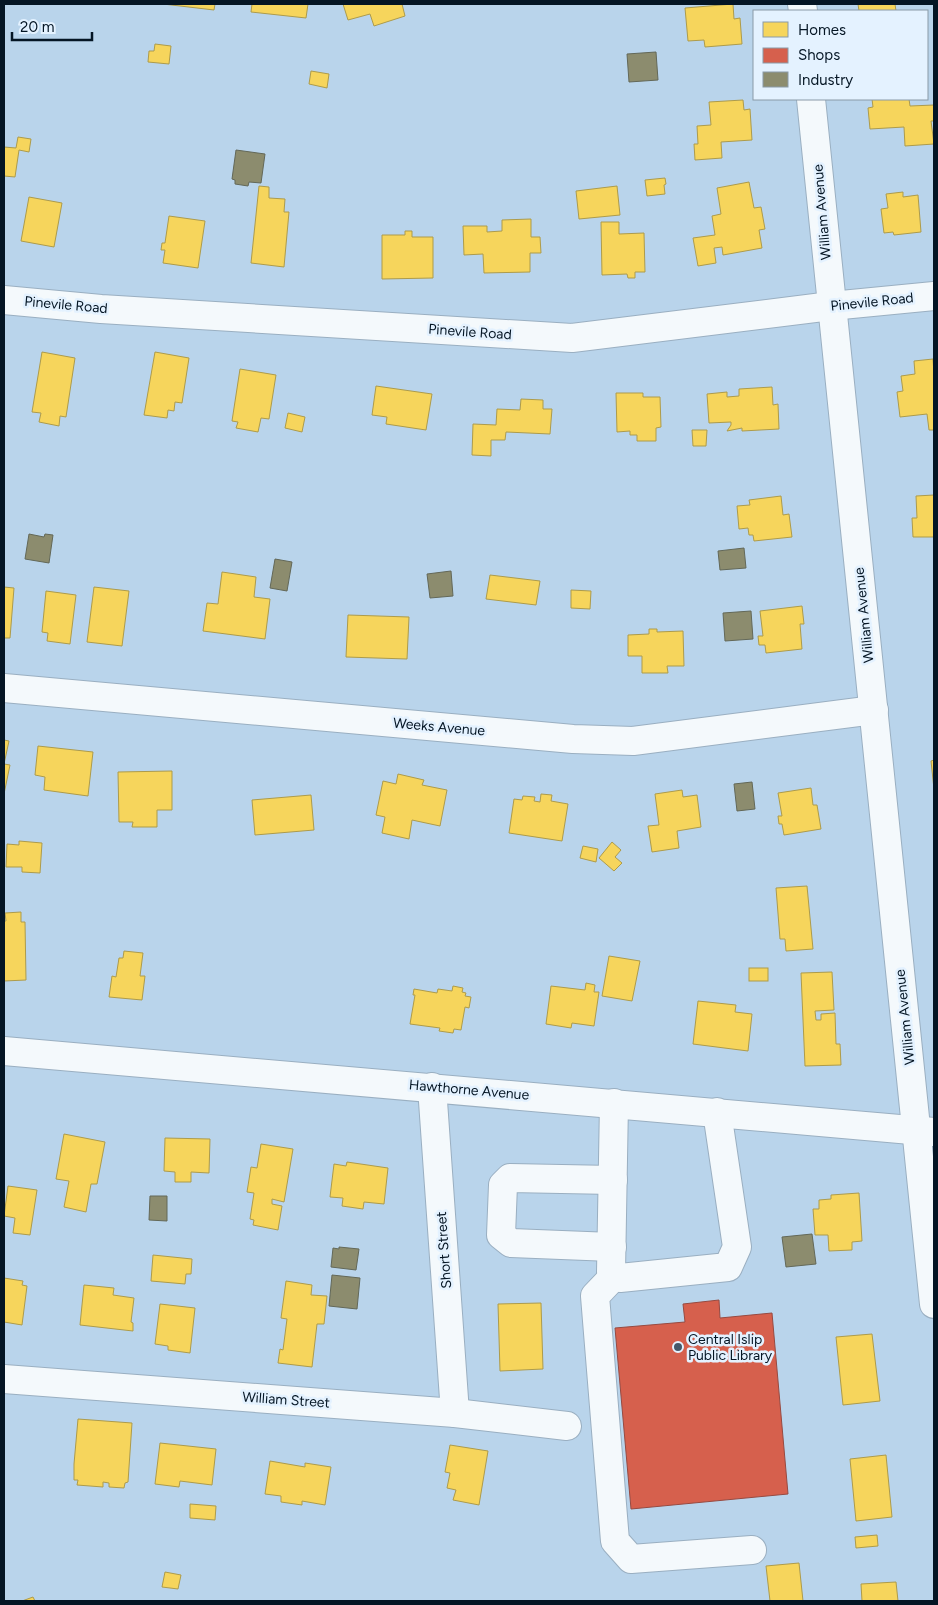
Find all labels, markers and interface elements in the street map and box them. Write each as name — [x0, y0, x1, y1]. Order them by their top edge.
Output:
scale bar — [12, 10, 92, 42]
legend — [753, 10, 928, 100]
text: 20 m — [20, 18, 54, 36]
text: Homes — [798, 21, 846, 39]
text: Shops — [798, 46, 840, 64]
text: Industry — [798, 71, 853, 89]
street label: William Avenue — [809, 163, 835, 261]
street label: Pinevile Road — [830, 289, 914, 315]
street label: Pinevile Road — [24, 293, 108, 317]
street label: Pinevile Road — [428, 321, 512, 343]
street label: William Avenue — [850, 566, 877, 664]
street label: Weeks Avenue — [392, 715, 486, 740]
street label: William Avenue — [891, 968, 918, 1066]
street label: Hawthorne Avenue — [408, 1076, 530, 1104]
street label: Short Street — [433, 1211, 455, 1289]
place label: Central Islip Public Library — [688, 1331, 773, 1364]
marker: Central Islip Public Library — [672, 1341, 684, 1353]
street label: William Street — [242, 1388, 330, 1412]

